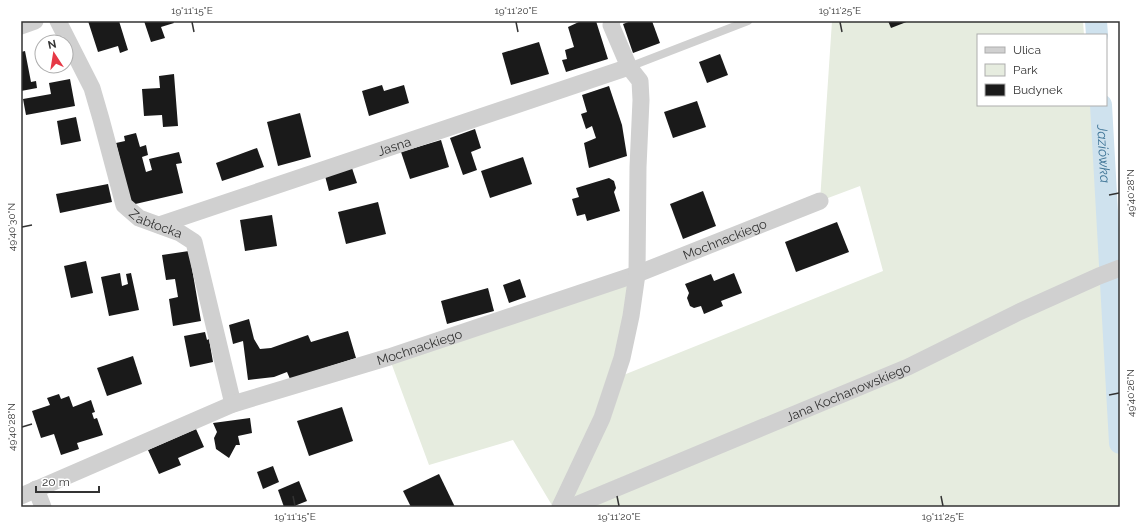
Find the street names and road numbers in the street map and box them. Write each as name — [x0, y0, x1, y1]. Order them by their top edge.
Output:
street label: Jasna — [375, 133, 413, 159]
street label: Zabłocka — [126, 206, 184, 241]
street label: Mochnackiego — [681, 215, 769, 262]
street label: Mochnackiego — [375, 326, 464, 368]
street label: Jana Kochanowskiego — [783, 359, 913, 424]

